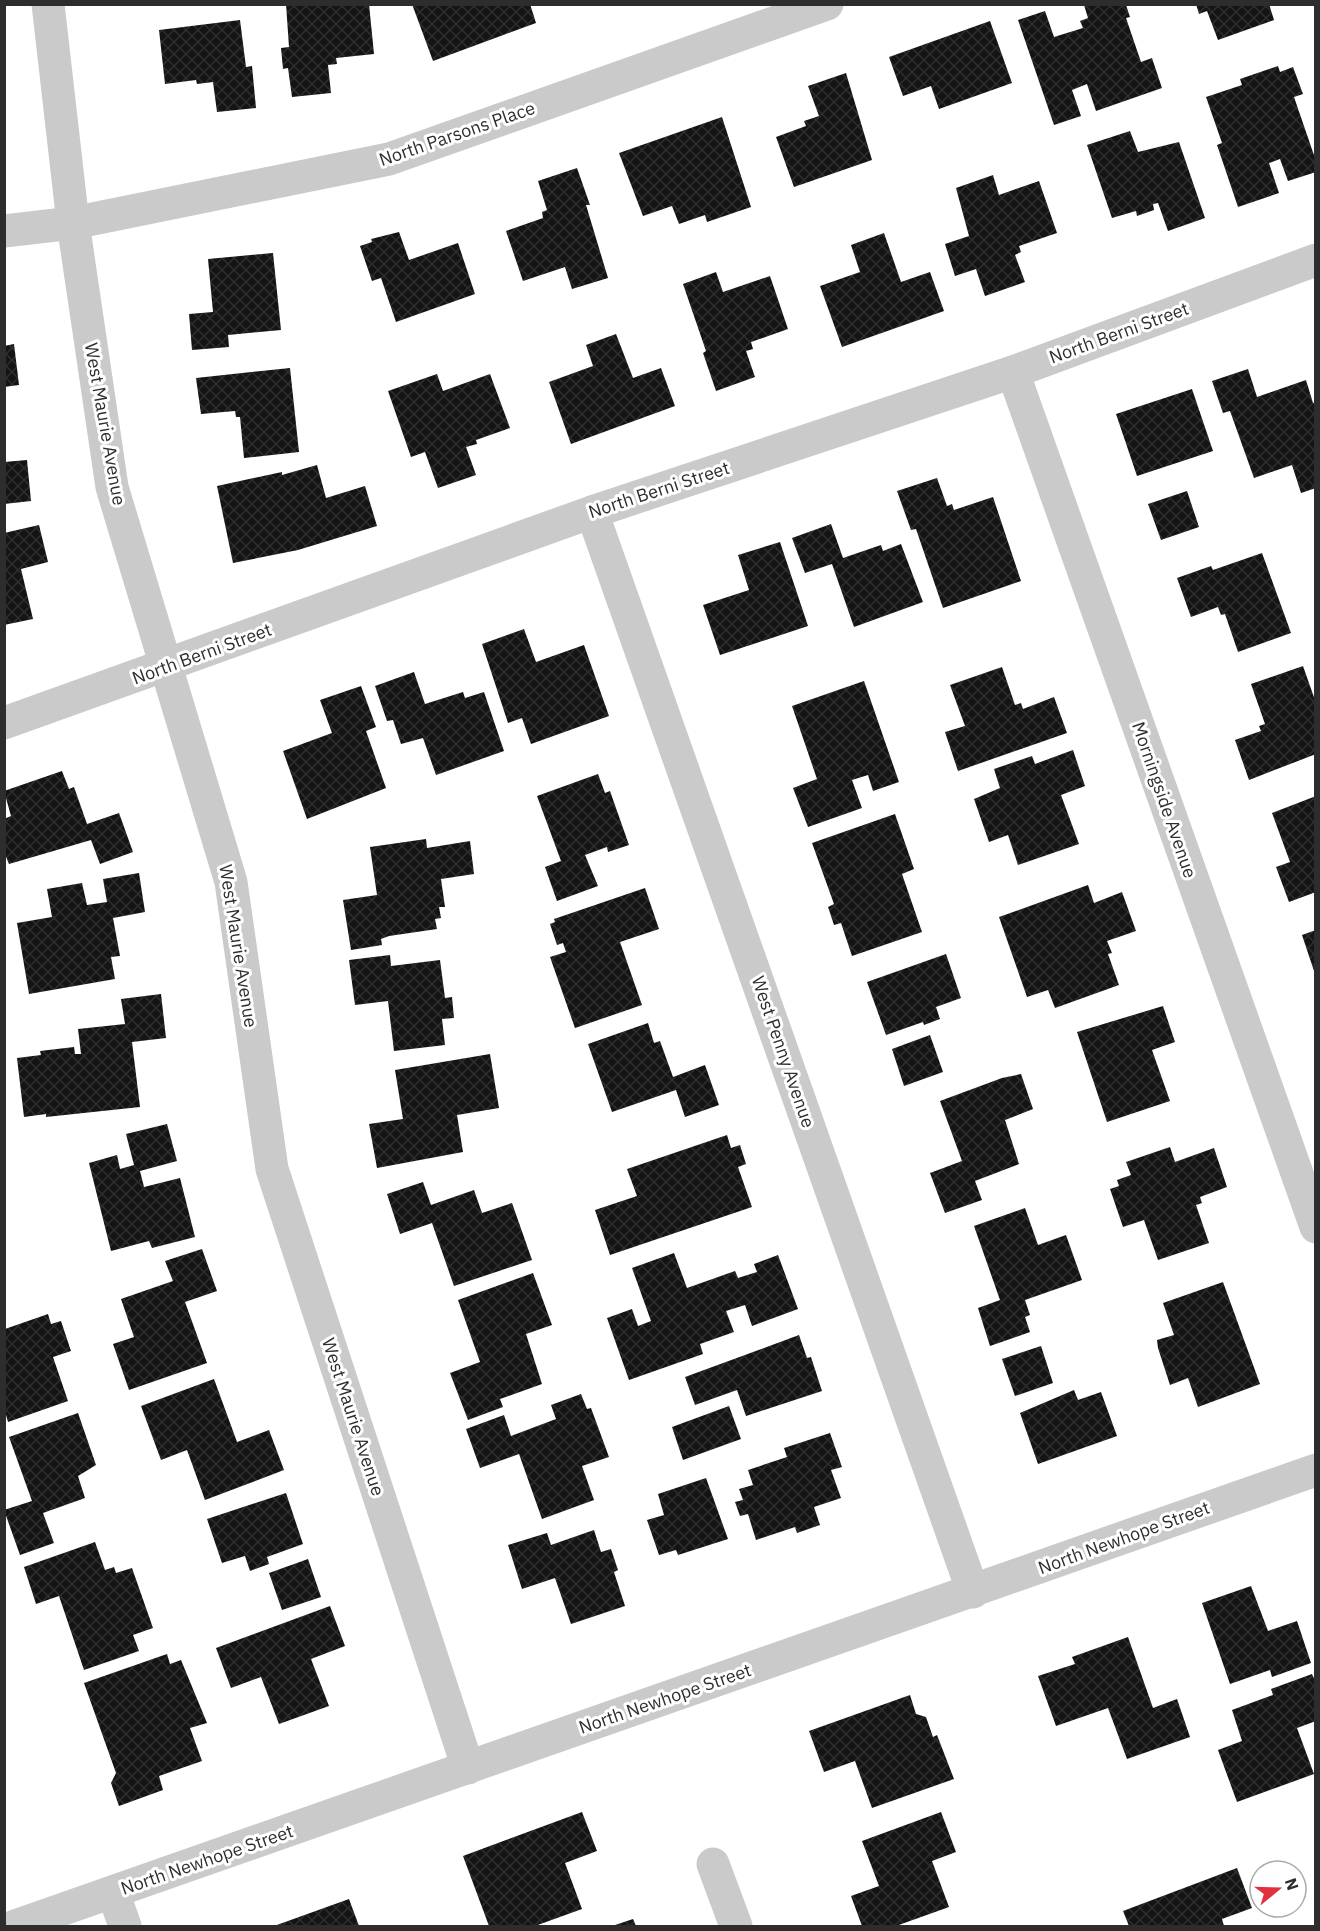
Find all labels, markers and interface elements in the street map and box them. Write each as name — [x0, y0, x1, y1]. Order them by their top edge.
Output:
street label: North Parsons Place — [376, 96, 538, 171]
street label: North Berni Street — [1046, 297, 1192, 368]
street label: West Maurie Avenue — [80, 341, 131, 507]
street label: North Berni Street — [585, 456, 732, 523]
street label: North Berni Street — [129, 618, 275, 689]
street label: Morningside Avenue — [1127, 719, 1202, 881]
street label: West Maurie Avenue — [214, 863, 263, 1029]
street label: West Penny Avenue — [747, 973, 820, 1131]
street label: West Maurie Avenue — [317, 1335, 390, 1499]
street label: North Newhope Street — [1035, 1496, 1213, 1579]
street label: North Newhope Street — [576, 1658, 754, 1739]
street label: North Newhope Street — [118, 1819, 296, 1900]
north arrow — [1248, 1859, 1308, 1919]
text: N — [1281, 1875, 1304, 1893]

